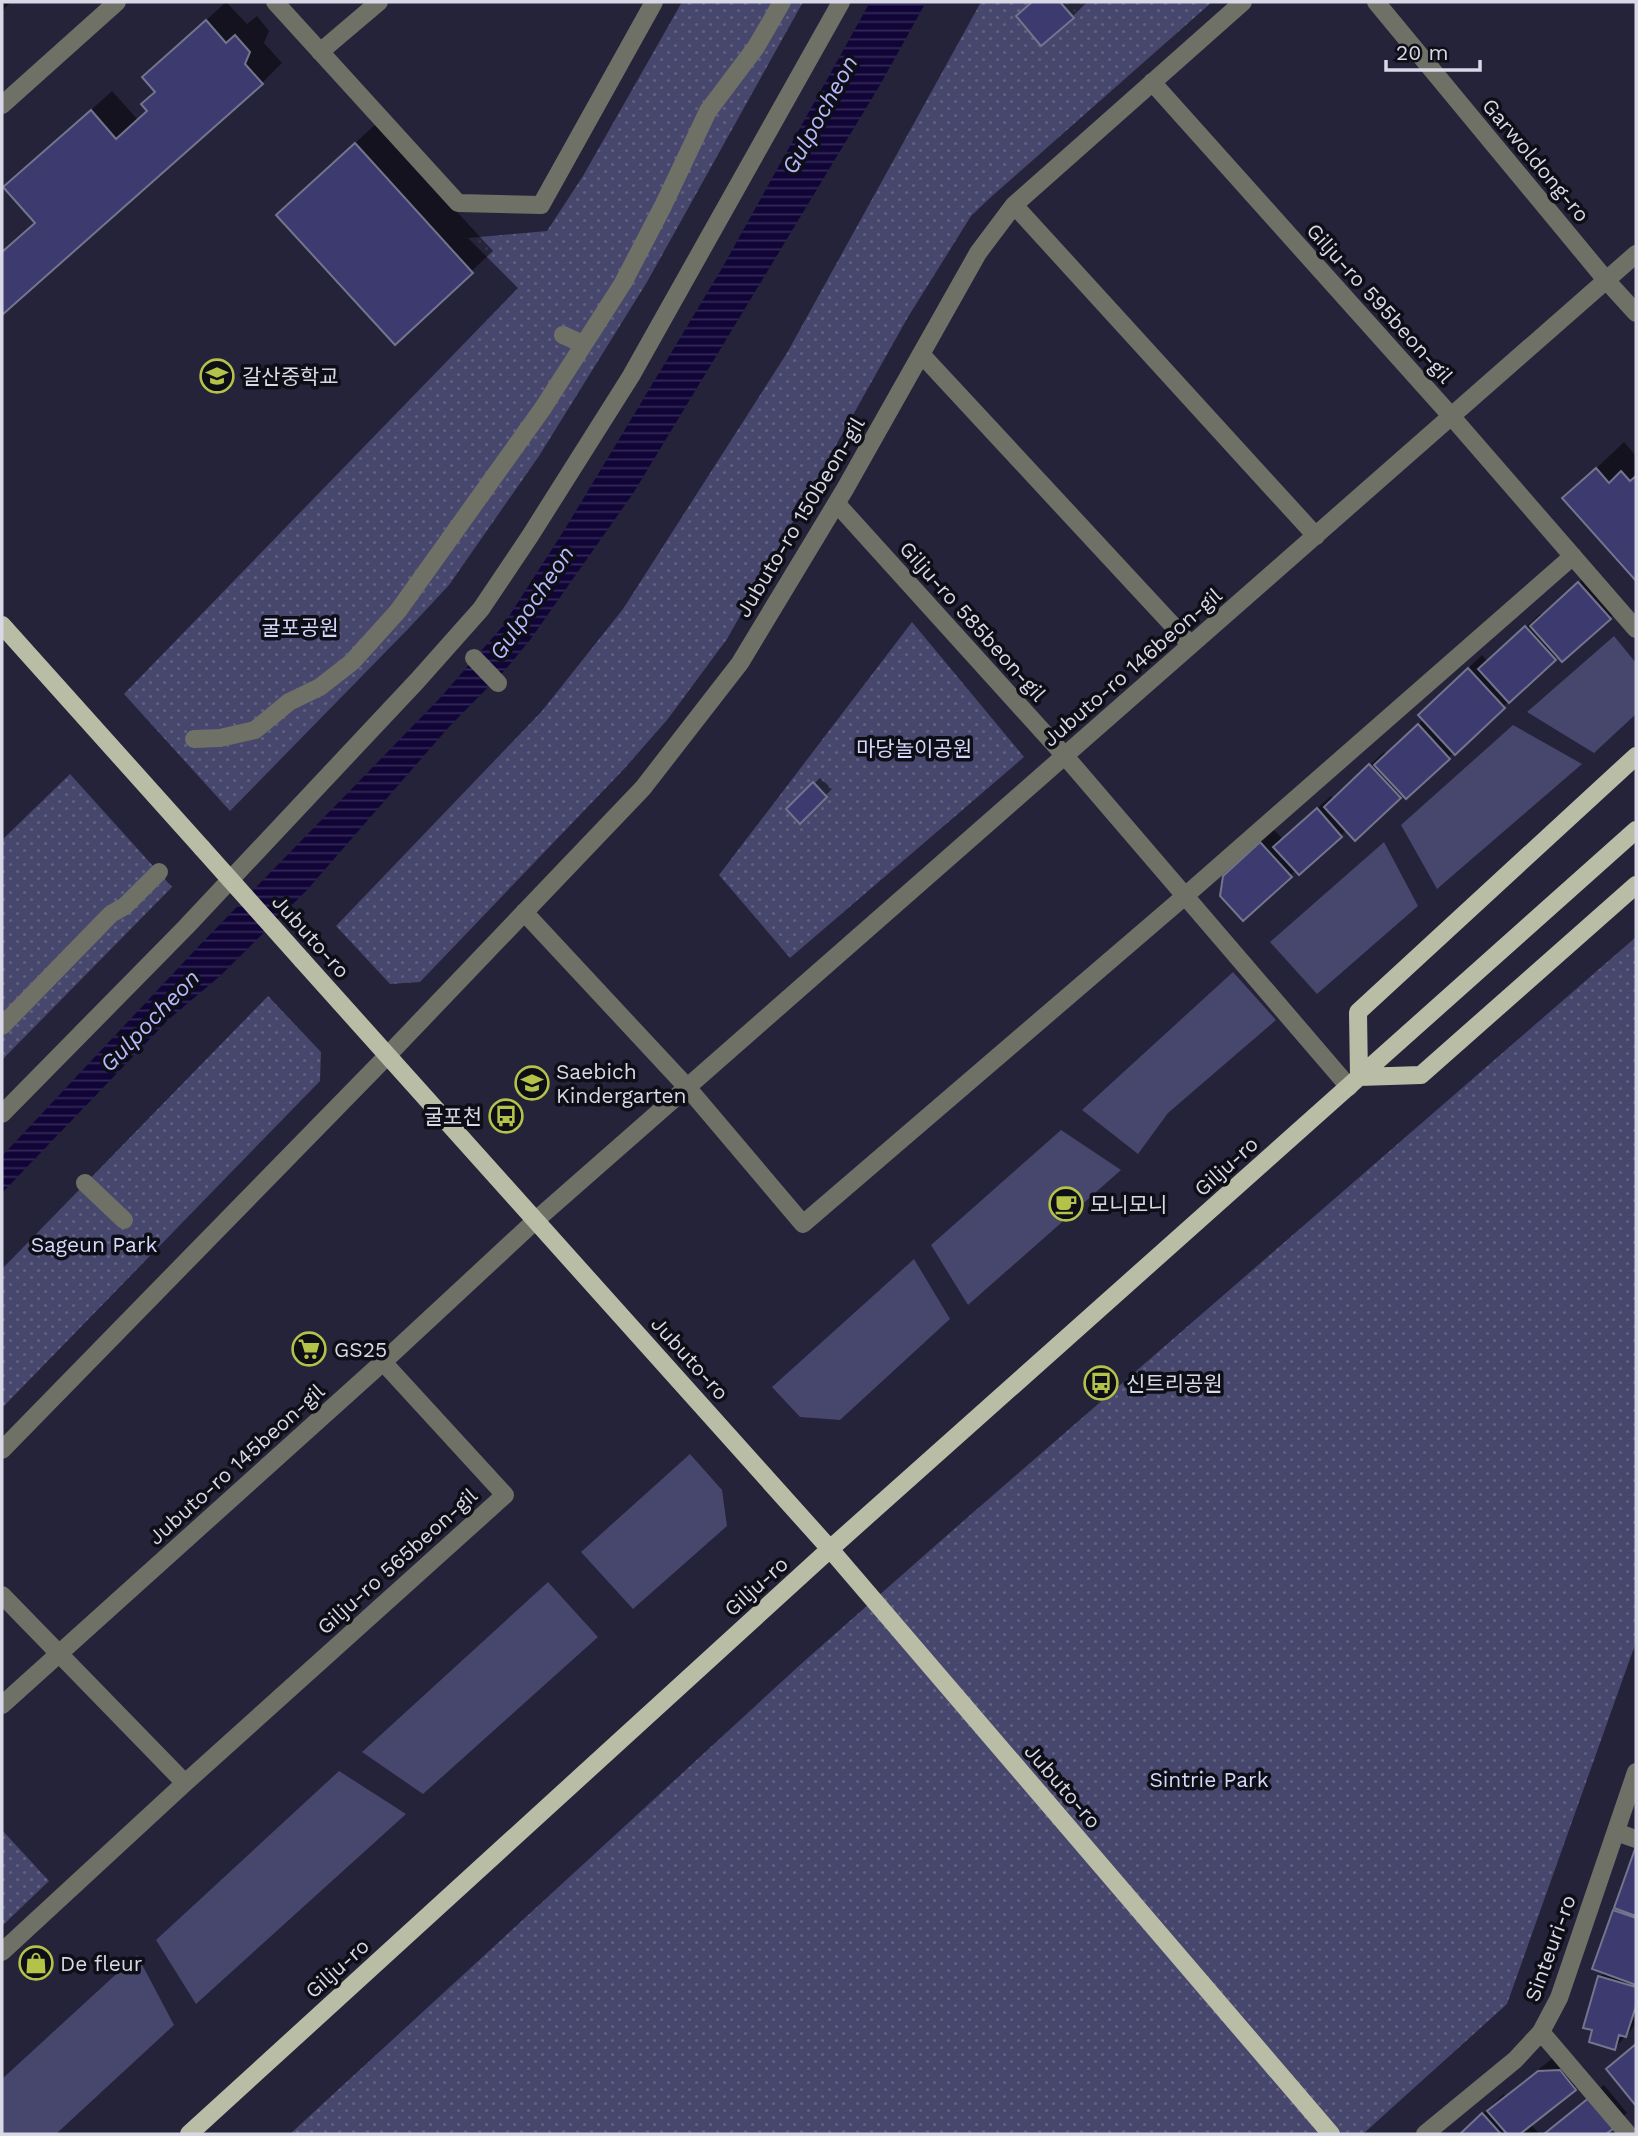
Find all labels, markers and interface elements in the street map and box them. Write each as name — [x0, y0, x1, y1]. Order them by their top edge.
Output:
scale bar — [1386, 28, 1480, 72]
text: 20 m — [1396, 40, 1448, 65]
water label: Gulpocheon — [776, 51, 864, 179]
street label: Garwoldong-ro — [1477, 93, 1595, 227]
street label: Gilju-ro 595beon-gil — [1302, 218, 1459, 389]
school or university icon: 갈산중학교 — [198, 357, 236, 395]
place label: 갈산중학교 — [242, 364, 339, 389]
street label: Jubuto-ro 150beon-gil — [730, 412, 870, 621]
street label: Gilju-ro 585beon-gil — [895, 536, 1052, 707]
water label: Gulpocheon — [484, 541, 580, 665]
street label: Jubuto-ro 146beon-gil — [1037, 582, 1227, 752]
park label: 굴포공원 — [261, 615, 339, 640]
park label: 마당놀이공원 — [856, 736, 972, 761]
street label: Jubuto-ro — [267, 889, 355, 983]
water label: Gulpocheon — [95, 964, 205, 1078]
place label: Saebich Kindergarten — [556, 1059, 687, 1108]
school or university icon: Saebich Kindergarten — [513, 1064, 551, 1102]
bus stop icon: 굴포천 — [487, 1097, 525, 1135]
place label: 굴포천 — [424, 1104, 482, 1129]
street label: Gilju-ro — [1189, 1131, 1263, 1201]
cafe icon: 모니모니 — [1047, 1185, 1085, 1223]
place label: 모니모니 — [1090, 1192, 1167, 1217]
park label: Sageun Park — [31, 1232, 157, 1257]
street label: Jubuto-ro — [646, 1311, 734, 1405]
supermarket icon: GS25 — [290, 1330, 328, 1368]
place label: GS25 — [334, 1337, 387, 1362]
bus stop icon: 신트리공원 — [1082, 1364, 1120, 1402]
place label: 신트리공원 — [1126, 1371, 1223, 1396]
street label: Jubuto-ro 145beon-gil — [143, 1378, 330, 1550]
street label: Gilju-ro 565beon-gil — [312, 1482, 483, 1639]
street label: Gilju-ro — [719, 1551, 793, 1621]
street label: Jubuto-ro — [1020, 1739, 1106, 1833]
park label: Sintrie Park — [1149, 1767, 1269, 1792]
street label: Sinteuri-ro — [1519, 1891, 1581, 2005]
street label: Gilju-ro — [300, 1933, 374, 2003]
shop icon: De fleur — [17, 1944, 55, 1982]
place label: De fleur — [60, 1951, 143, 1976]

